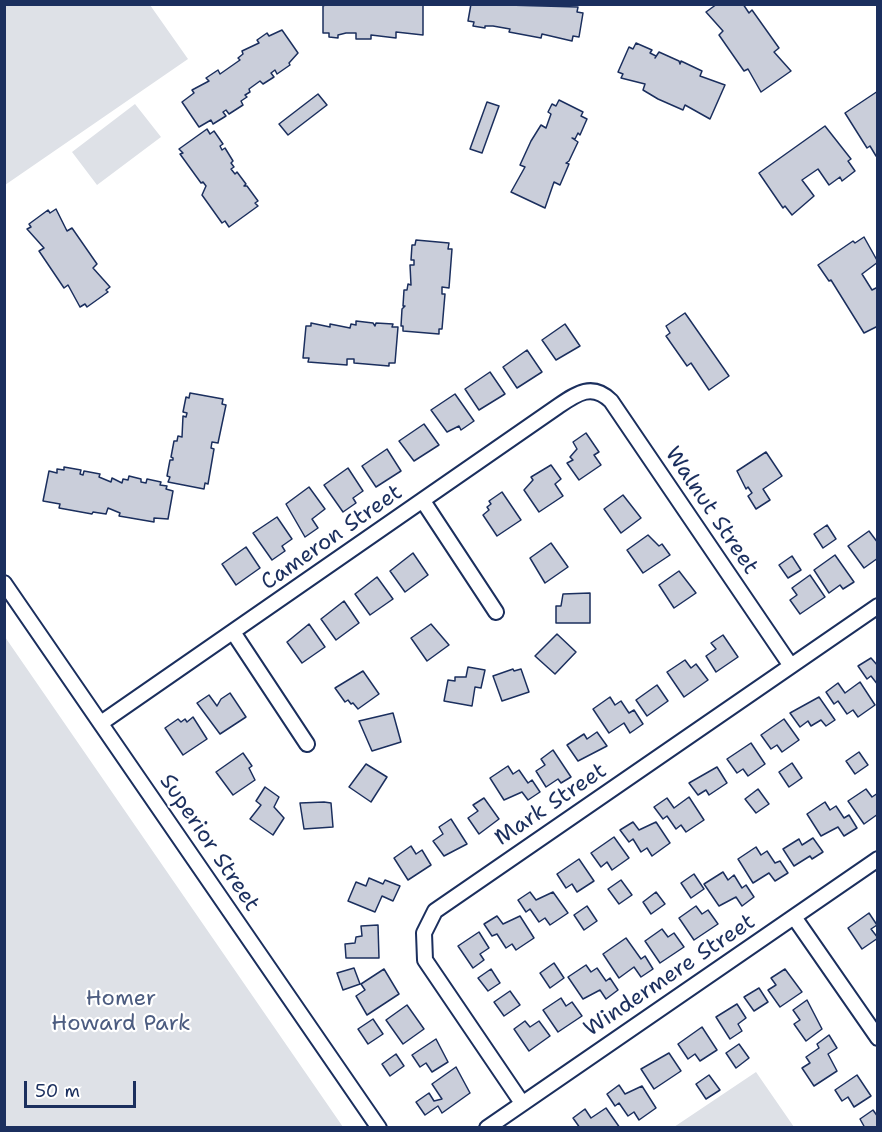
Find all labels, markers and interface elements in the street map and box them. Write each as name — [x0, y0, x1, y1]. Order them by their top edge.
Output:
street label: Walnut Street — [659, 442, 763, 580]
street label: Cameron Street — [256, 480, 408, 596]
street label: Mark Street — [490, 758, 612, 852]
street label: Superior Street — [153, 769, 265, 917]
street label: Windermere Street — [580, 909, 760, 1043]
park label: Homer Howard Park — [51, 986, 191, 1038]
scale bar — [27, 1069, 140, 1107]
text: 50 m — [35, 1079, 80, 1103]

